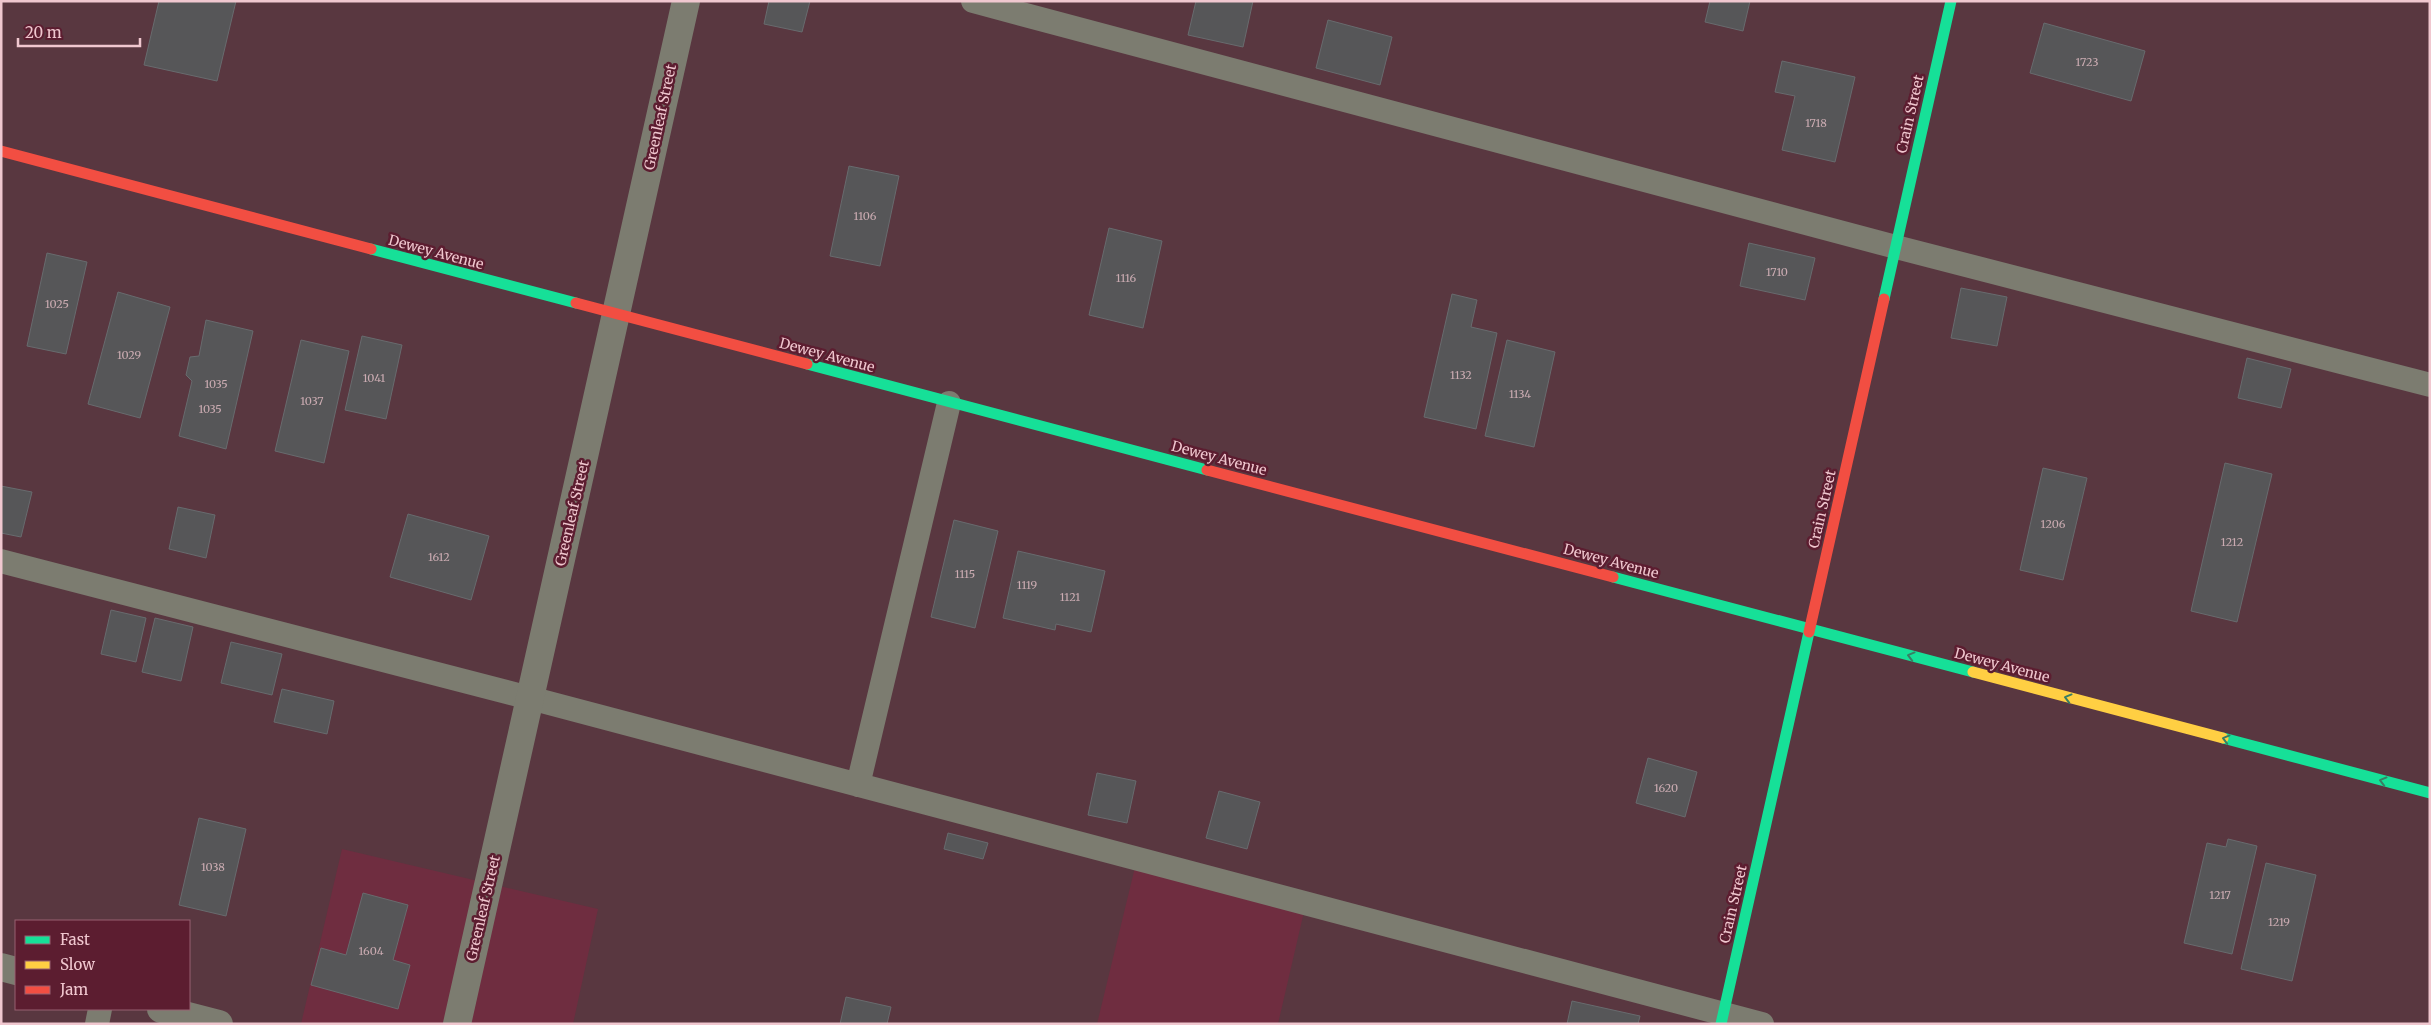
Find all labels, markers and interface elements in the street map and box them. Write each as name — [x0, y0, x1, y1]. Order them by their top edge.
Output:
scale bar — [18, 15, 140, 47]
text: 20 m — [25, 23, 62, 42]
house number: 1723 — [2076, 55, 2098, 69]
street label: Greenleaf Street — [640, 62, 680, 172]
street label: Crain Street — [1892, 73, 1928, 155]
house number: 1718 — [1805, 116, 1827, 130]
house number: 1106 — [854, 209, 877, 223]
street label: Dewey Avenue — [386, 231, 486, 273]
house number: 1710 — [1766, 265, 1788, 279]
house number: 1116 — [1116, 271, 1137, 285]
house number: 1025 — [45, 297, 69, 311]
street label: Dewey Avenue — [777, 334, 877, 376]
house number: 1029 — [117, 348, 141, 362]
house number: 1132 — [1450, 368, 1472, 382]
house number: 1041 — [363, 371, 385, 385]
house number: 1035 — [204, 377, 228, 391]
house number: 1134 — [1509, 387, 1531, 401]
house number: 1037 — [300, 394, 324, 408]
house number: 1035 — [198, 402, 222, 416]
street label: Dewey Avenue — [1169, 437, 1269, 479]
street label: Greenleaf Street — [551, 458, 593, 568]
street label: Crain Street — [1804, 468, 1840, 550]
house number: 1206 — [2041, 517, 2066, 531]
house number: 1212 — [2221, 535, 2243, 549]
street label: Dewey Avenue — [1561, 540, 1661, 582]
house number: 1612 — [428, 550, 450, 564]
house number: 1115 — [955, 567, 975, 581]
house number: 1119 — [1017, 578, 1038, 592]
house number: 1121 — [1060, 590, 1080, 604]
street label: Dewey Avenue — [1952, 644, 2052, 686]
one-way arrow — [1907, 651, 1916, 662]
one-way arrow — [2065, 693, 2073, 703]
one-way arrow — [2222, 735, 2230, 745]
one-way arrow — [2378, 776, 2387, 787]
house number: 1620 — [1654, 781, 1678, 795]
street label: Greenleaf Street — [462, 853, 504, 963]
house number: 1038 — [201, 860, 225, 874]
street label: Crain Street — [1715, 863, 1751, 945]
house number: 1217 — [2209, 888, 2231, 902]
house number: 1219 — [2268, 915, 2290, 929]
legend — [15, 920, 190, 1010]
text: Fast — [60, 930, 90, 949]
house number: 1604 — [359, 944, 384, 958]
text: Slow — [60, 955, 95, 974]
text: Jam — [59, 980, 88, 999]

